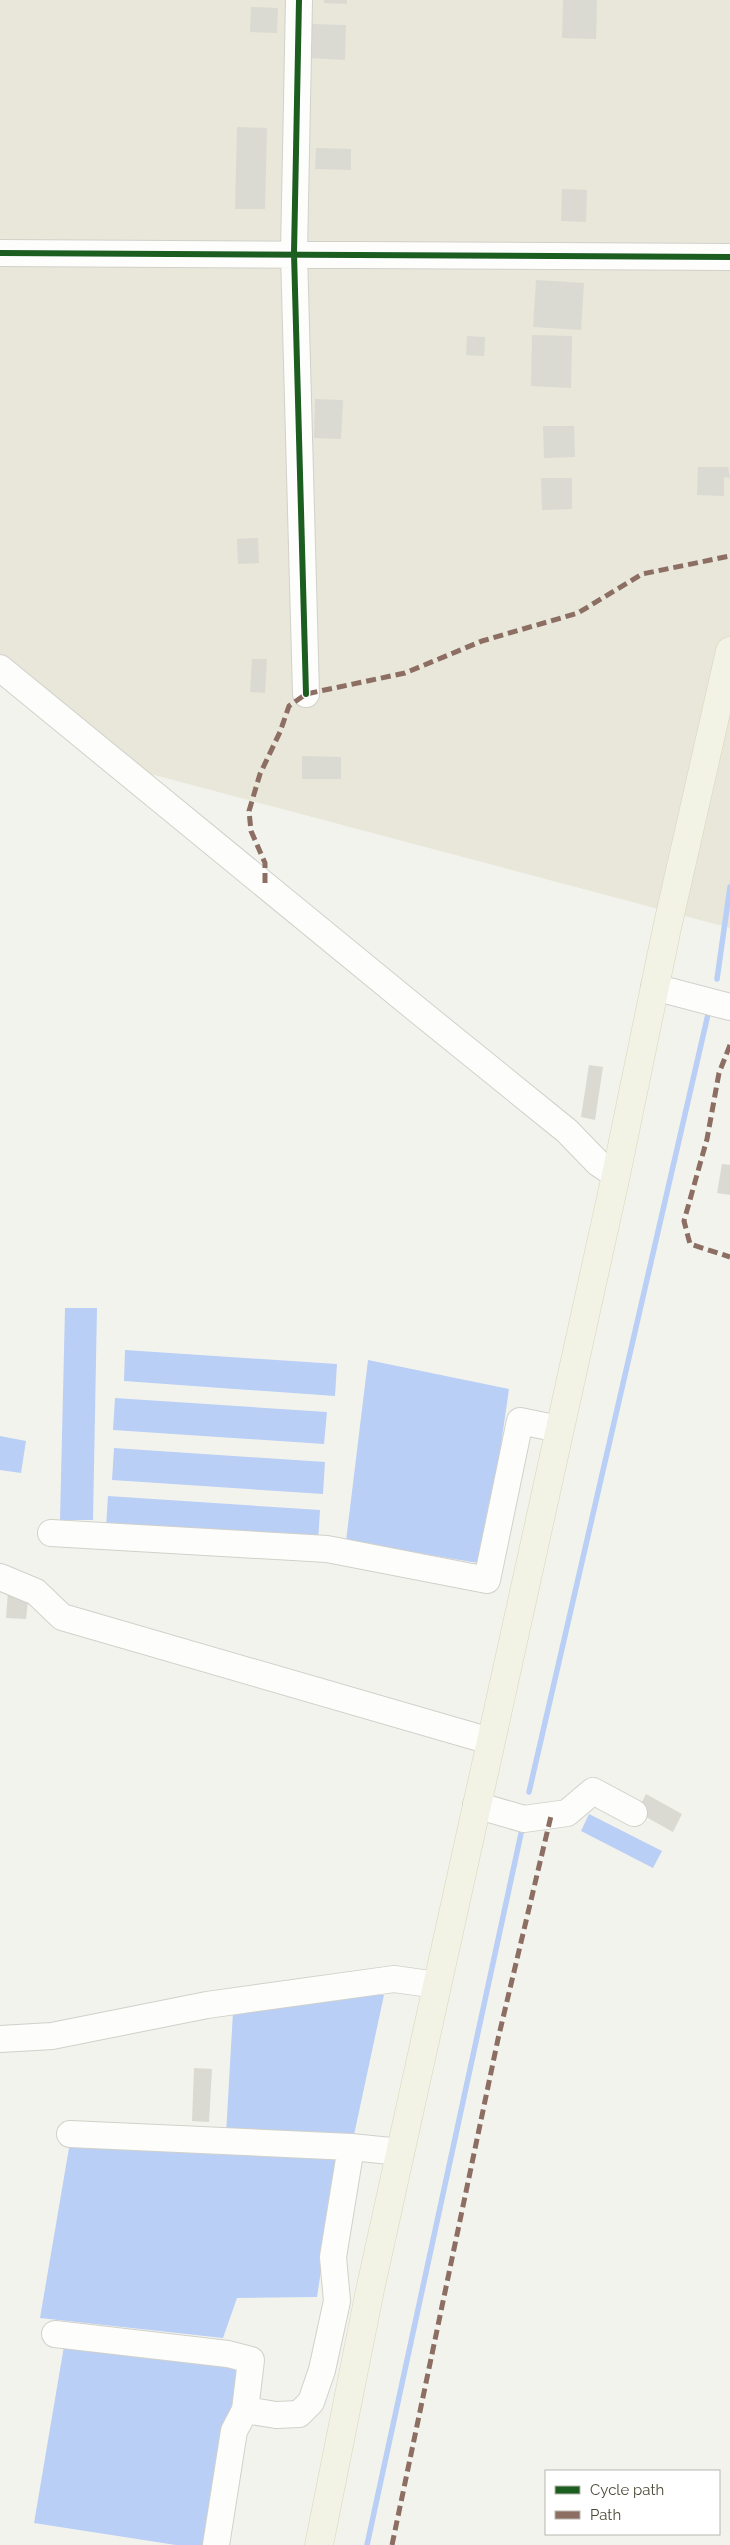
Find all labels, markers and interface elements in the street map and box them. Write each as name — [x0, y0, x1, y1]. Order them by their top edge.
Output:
legend — [545, 2470, 720, 2535]
text: Cycle path — [590, 2481, 664, 2499]
text: Path — [590, 2506, 621, 2524]

